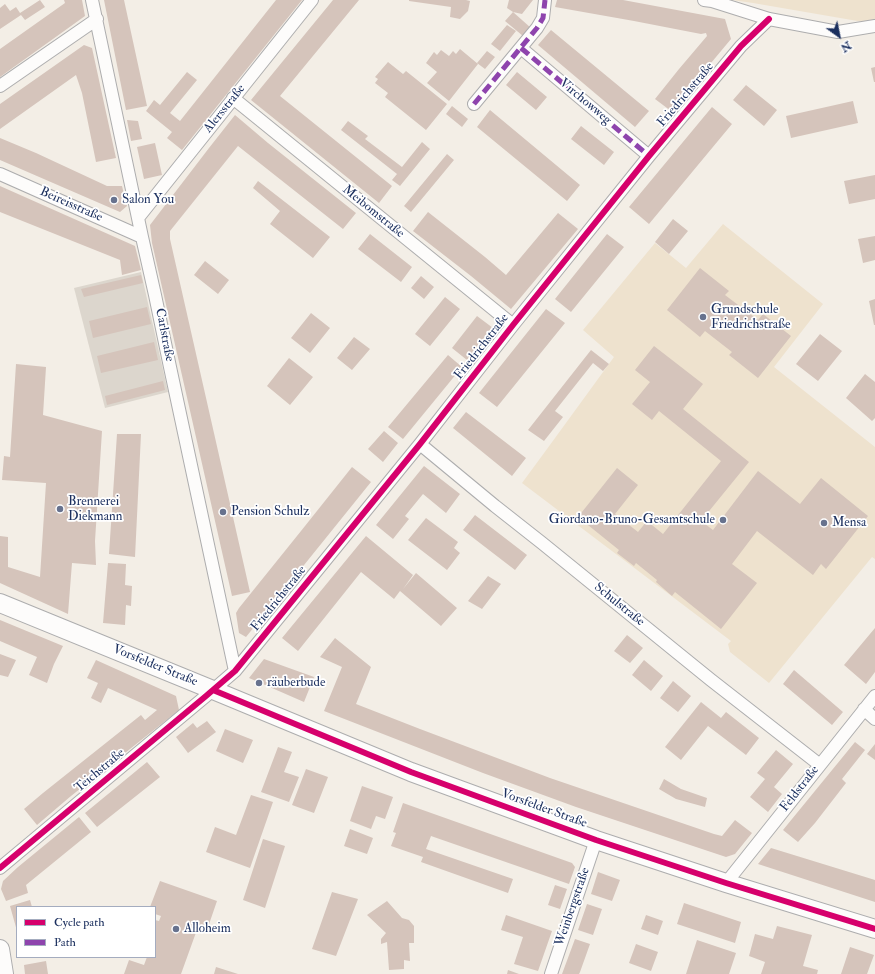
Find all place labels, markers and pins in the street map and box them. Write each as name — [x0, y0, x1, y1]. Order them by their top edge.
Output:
place label: Salon You — [122, 192, 174, 208]
marker: Salon You — [109, 195, 119, 205]
place label: Grundschule Friedrichstraße — [711, 302, 791, 333]
marker: Grundschule Friedrichstraße — [698, 312, 708, 322]
place label: Brennerei Diekmann — [68, 494, 122, 525]
marker: Brennerei Diekmann — [55, 504, 65, 514]
place label: Pension Schulz — [231, 504, 309, 520]
marker: Pension Schulz — [218, 507, 228, 517]
place label: Giordano-Bruno-Gesamtschule — [549, 512, 715, 528]
marker: Giordano-Bruno-Gesamtschule — [718, 515, 728, 525]
place label: Mensa — [832, 515, 866, 531]
marker: Mensa — [819, 518, 829, 528]
place label: räuberbude — [267, 675, 325, 691]
marker: räuberbude — [254, 678, 264, 688]
place label: Alloheim — [184, 921, 231, 937]
marker: Alloheim — [171, 924, 181, 934]

